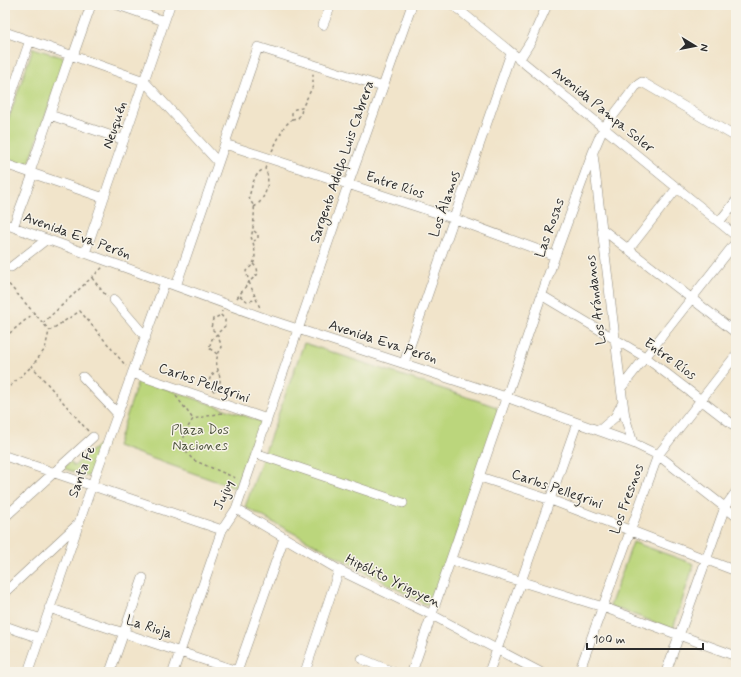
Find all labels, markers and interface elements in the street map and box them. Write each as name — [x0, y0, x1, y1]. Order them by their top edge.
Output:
north arrow — [675, 26, 715, 66]
text: N — [696, 43, 711, 52]
street label: Avenida Pampa Soler — [548, 63, 658, 157]
street label: Sargento Adolfo Luis Cabrera — [306, 78, 380, 246]
street label: Neuquén — [98, 99, 132, 151]
street label: Entre Ríos — [363, 167, 427, 203]
street label: Los Álamos — [425, 168, 465, 240]
street label: Las Rosas — [531, 196, 569, 260]
street label: Avenida Eva Perón — [21, 208, 133, 264]
street label: Los Arándanos — [582, 254, 610, 346]
street label: Avenida Eva Perón — [326, 316, 440, 368]
street label: Entre Ríos — [640, 334, 700, 384]
street label: Carlos Pellegrini — [155, 359, 252, 409]
park label: Plaza Dos Naciones — [171, 421, 229, 455]
street label: Santa Fe — [64, 443, 100, 500]
street label: Los Fresnos — [606, 461, 648, 537]
street label: Carlos Pellegrini — [508, 465, 605, 515]
street label: Jujuy — [209, 477, 239, 513]
street label: Hipólito Yrigoyen — [342, 550, 444, 612]
street label: La Rioja — [124, 611, 174, 643]
scale bar — [587, 625, 703, 651]
text: 100 m — [593, 632, 625, 648]

